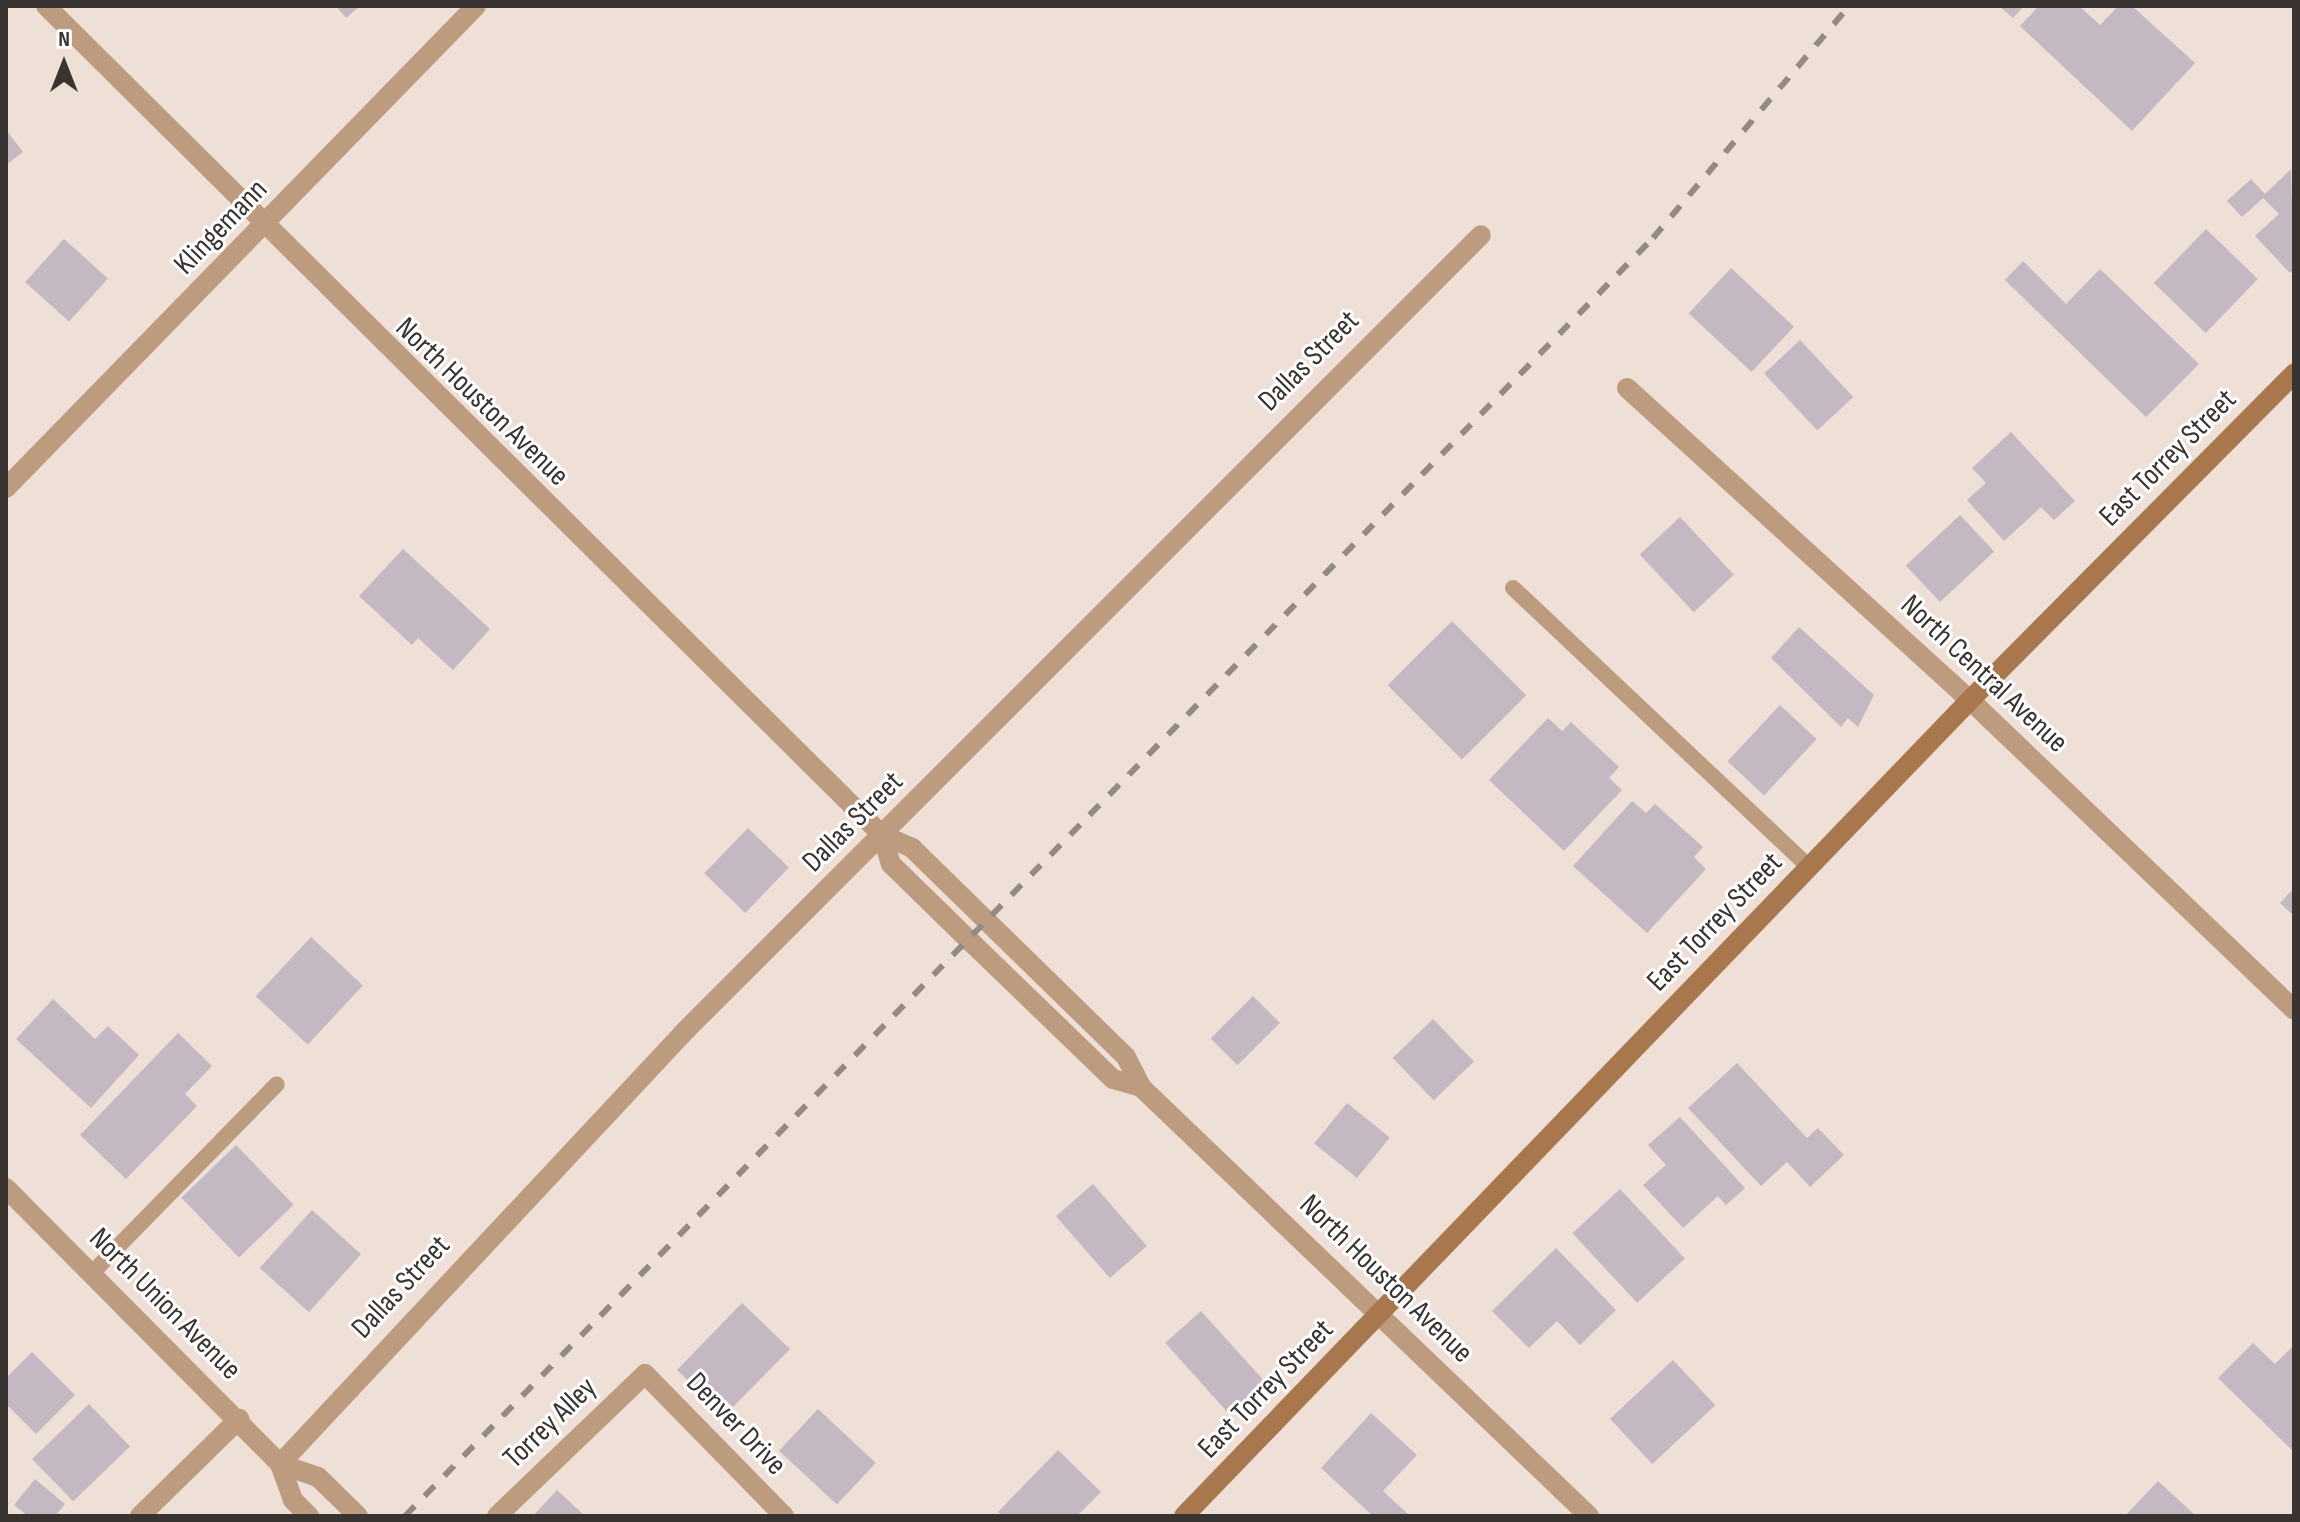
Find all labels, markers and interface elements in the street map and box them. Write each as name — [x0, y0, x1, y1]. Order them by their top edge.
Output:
north arrow — [24, 24, 104, 104]
text: N — [58, 26, 70, 53]
street label: Klingemann — [167, 172, 275, 282]
street label: Dallas Street — [1251, 303, 1367, 419]
street label: North Houston Avenue — [388, 310, 576, 494]
street label: East Torrey Street — [2092, 382, 2244, 534]
street label: North Central Avenue — [1893, 587, 2075, 761]
street label: Dallas Street — [795, 764, 911, 880]
street label: East Torrey Street — [1640, 845, 1790, 999]
street label: North Houston Avenue — [1292, 1187, 1480, 1371]
street label: North Union Avenue — [82, 1221, 248, 1387]
street label: Dallas Street — [344, 1228, 458, 1346]
street label: East Torrey Street — [1191, 1312, 1341, 1466]
street label: Denver Drive — [678, 1365, 794, 1483]
street label: Torrey Alley — [496, 1370, 604, 1476]

